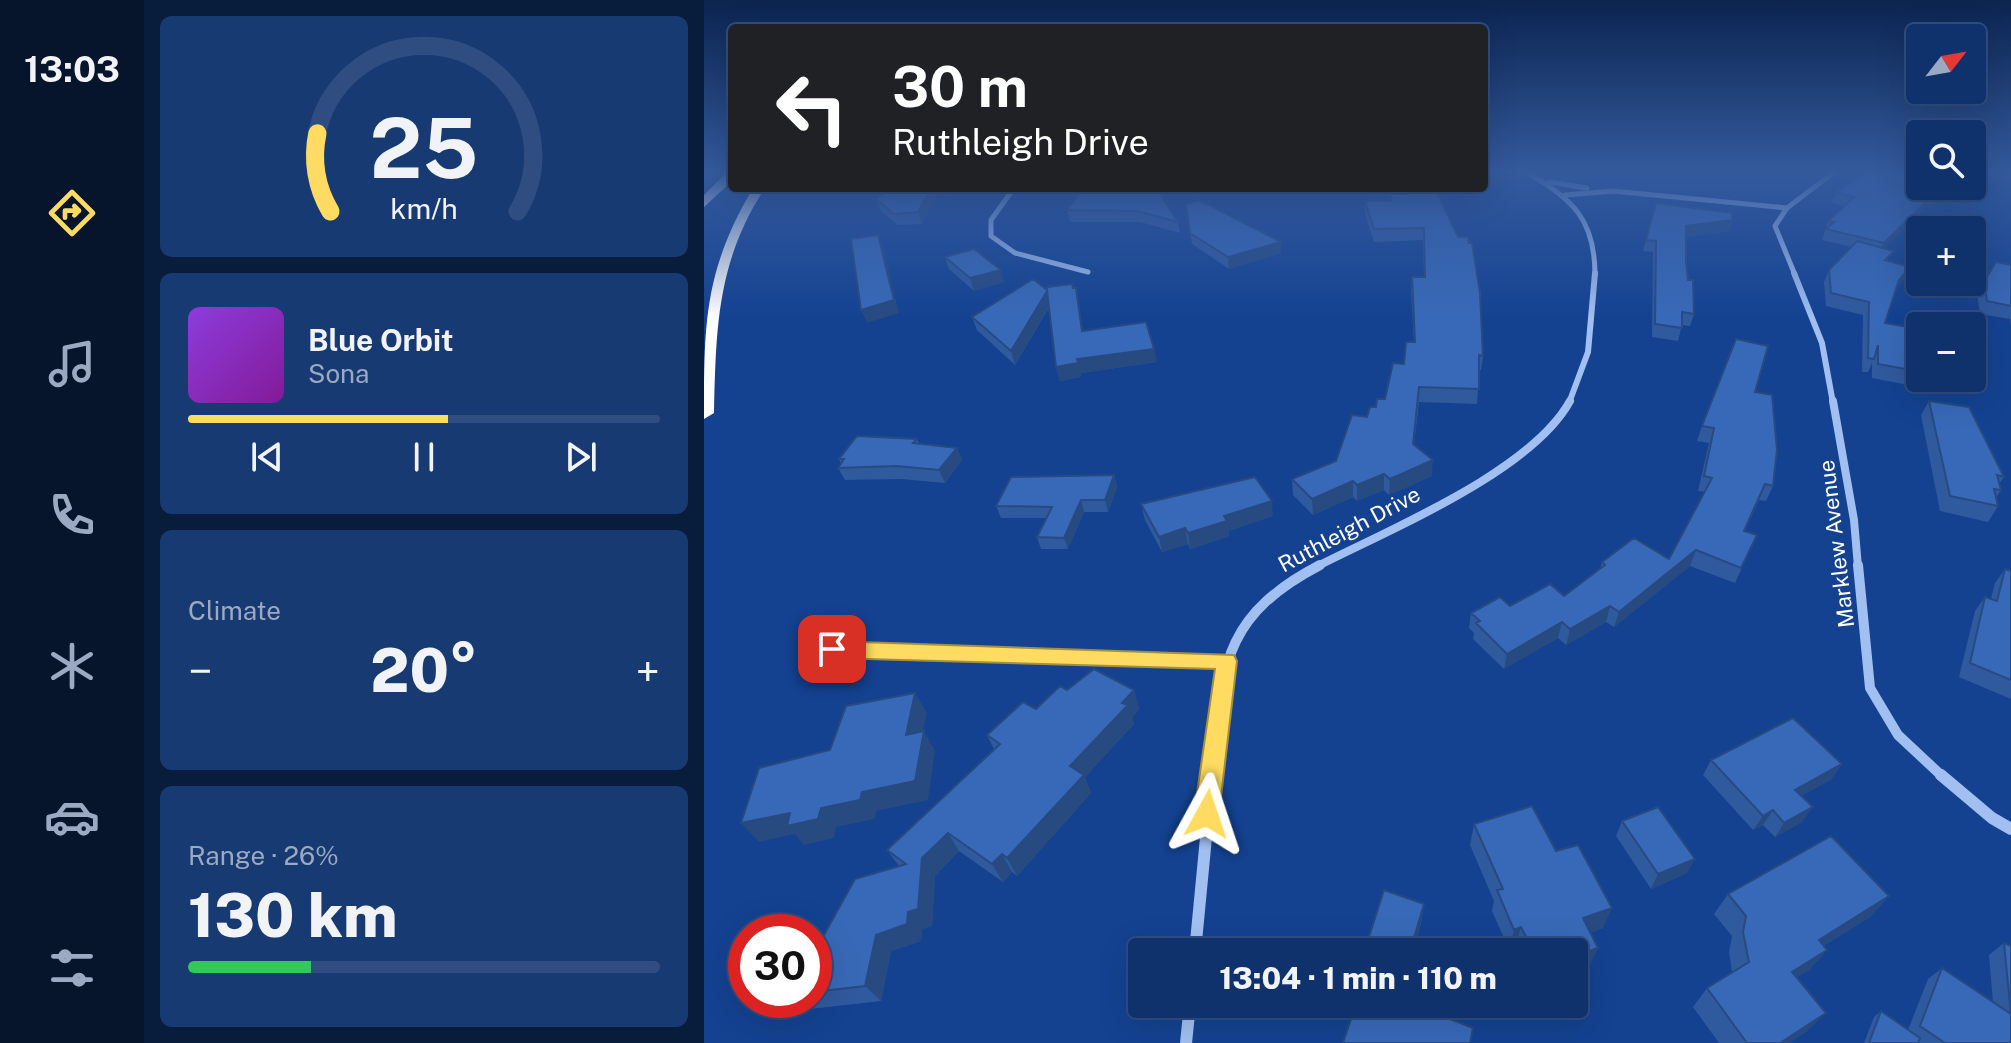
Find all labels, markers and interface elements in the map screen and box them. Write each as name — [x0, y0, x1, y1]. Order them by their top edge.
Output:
north arrow — [1906, 24, 1986, 104]
map controls — [1906, 24, 1986, 392]
text: 13:03 — [24, 48, 120, 90]
text: 30 m — [892, 54, 1028, 120]
icon: left — [760, 56, 864, 160]
text: 25 — [370, 99, 478, 197]
button: search — [1906, 120, 1986, 200]
text: Ruthleigh Drive — [892, 121, 1149, 163]
icon: directions — [44, 185, 100, 241]
text: km/h — [390, 193, 458, 226]
button: + — [1906, 216, 1986, 296]
button: − — [1906, 312, 1986, 392]
text: Blue Orbit — [308, 322, 454, 358]
icon: music — [44, 336, 100, 392]
text: Sona — [308, 358, 369, 389]
icon: previous — [245, 435, 289, 479]
icon: pause — [402, 435, 446, 479]
icon: next — [559, 435, 603, 479]
street label: Marklew Avenue — [1813, 459, 1859, 629]
street label: Ruthleigh Drive — [1274, 481, 1424, 577]
icon: phone — [44, 487, 100, 543]
text: Climate — [188, 595, 281, 626]
pin — [798, 615, 866, 683]
icon: arrive — [810, 627, 854, 671]
text: 20° — [370, 635, 478, 706]
icon: climate — [44, 638, 100, 694]
text: − — [188, 645, 212, 697]
text: + — [636, 645, 660, 697]
position arrow — [1165, 772, 1249, 856]
icon: car — [44, 789, 100, 845]
text: Range · 26% — [188, 840, 339, 871]
text: 130 km — [188, 880, 398, 951]
speed limit sign: 30 — [728, 914, 832, 1018]
icon: filters — [44, 940, 100, 996]
text: 13:04 · 1 min · 110 m — [1219, 960, 1497, 996]

